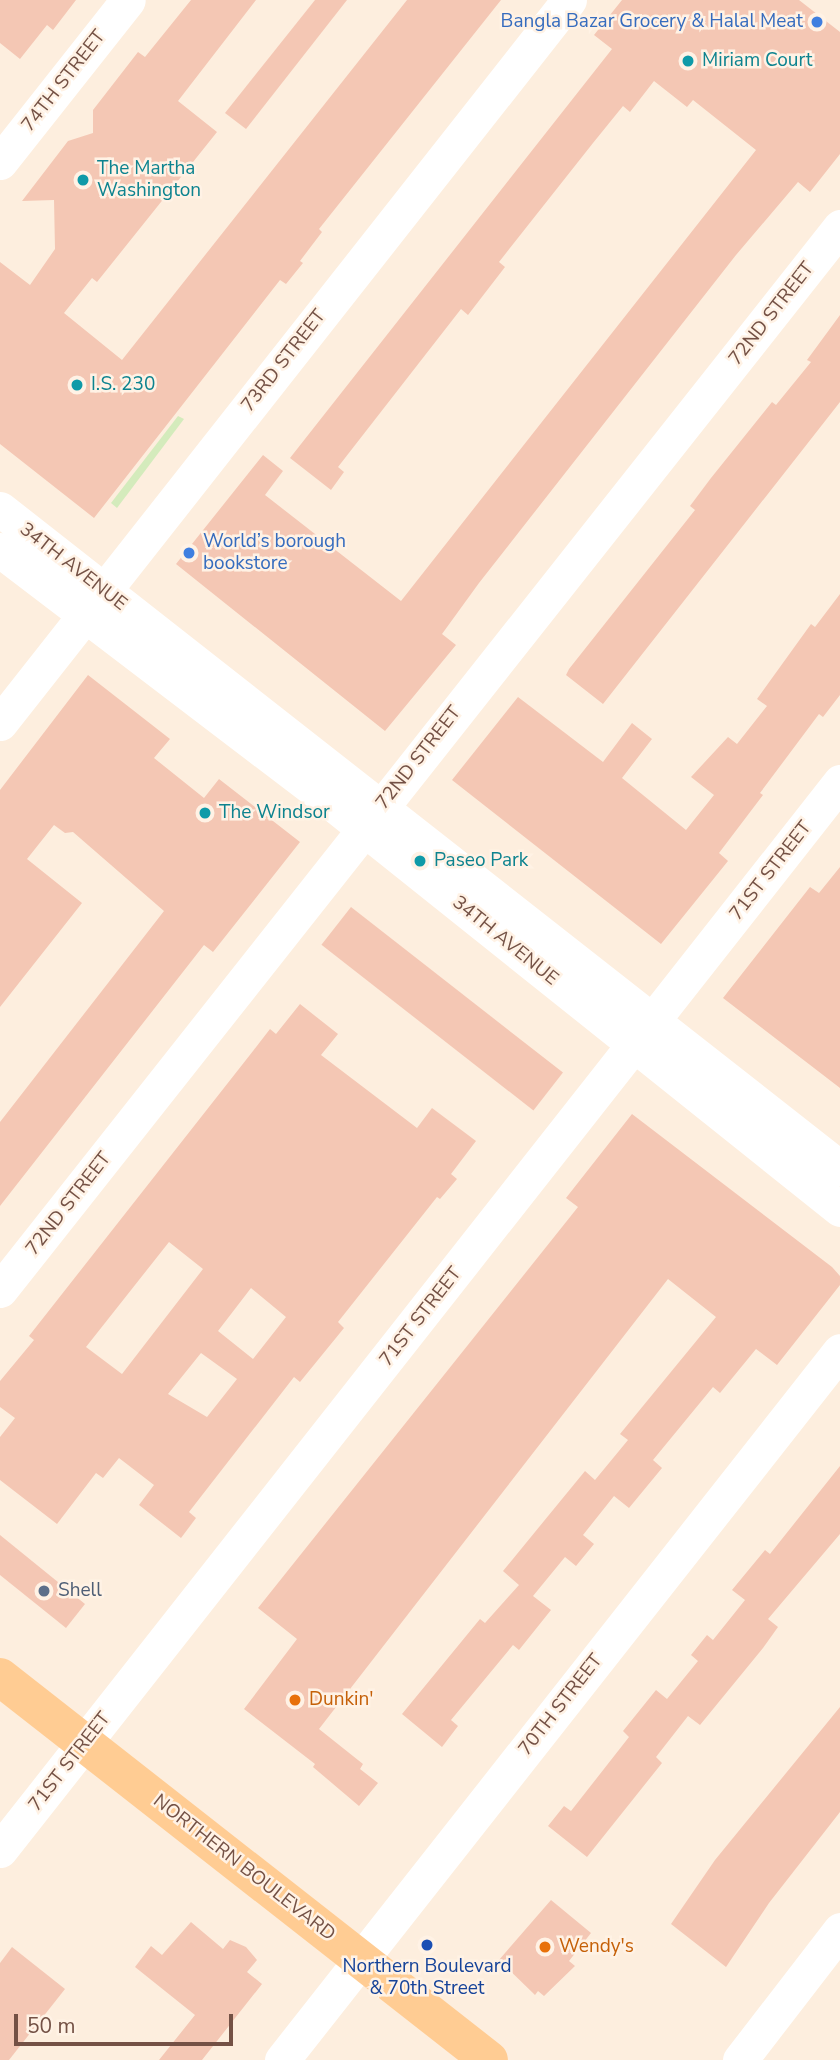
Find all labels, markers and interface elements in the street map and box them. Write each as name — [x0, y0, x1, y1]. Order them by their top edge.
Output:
place label: Bangla Bazar Grocery & Halal Meat — [501, 11, 803, 33]
marker: Bangla Bazar Grocery & Halal Meat — [809, 14, 825, 30]
street label: 74TH STREET — [17, 26, 111, 136]
place label: Miriam Court — [702, 50, 812, 72]
marker: Miriam Court — [680, 53, 696, 69]
place label: The Martha Washington — [97, 158, 201, 202]
marker: The Martha Washington — [75, 172, 91, 188]
street label: 72ND STREET — [725, 258, 819, 370]
street label: 73RD STREET — [237, 305, 331, 417]
place label: I.S. 230 — [91, 374, 155, 396]
marker: I.S. 230 — [69, 377, 85, 393]
street label: 34TH AVENUE — [15, 518, 131, 616]
place label: World’s borough bookstore — [203, 531, 346, 575]
marker: World’s borough bookstore — [181, 545, 197, 561]
street label: 72ND STREET — [372, 702, 466, 814]
place label: The Windsor — [219, 802, 330, 824]
marker: The Windsor — [197, 805, 213, 821]
street label: 71ST STREET — [725, 817, 817, 925]
place label: Paseo Park — [434, 850, 528, 872]
marker: Paseo Park — [412, 853, 428, 869]
street label: 34TH AVENUE — [447, 891, 563, 991]
street label: 72ND STREET — [22, 1148, 116, 1260]
street label: 71ST STREET — [375, 1263, 467, 1371]
place label: Shell — [58, 1580, 102, 1602]
marker: Shell — [36, 1583, 52, 1599]
street label: 70TH STREET — [514, 1650, 608, 1760]
place label: Dunkin' — [309, 1689, 373, 1711]
marker: Dunkin' — [287, 1692, 303, 1708]
street label: 71ST STREET — [24, 1708, 116, 1816]
street label: NORTHERN BOULEVARD — [148, 1790, 340, 1946]
place label: Wendy's — [559, 1936, 634, 1958]
marker: Northern Boulevard & 70th Street — [419, 1937, 435, 1953]
marker: Wendy's — [537, 1939, 553, 1955]
place label: Northern Boulevard & 70th Street — [343, 1956, 511, 2000]
scale bar — [18, 2000, 236, 2044]
text: 50 m — [27, 2012, 76, 2040]

